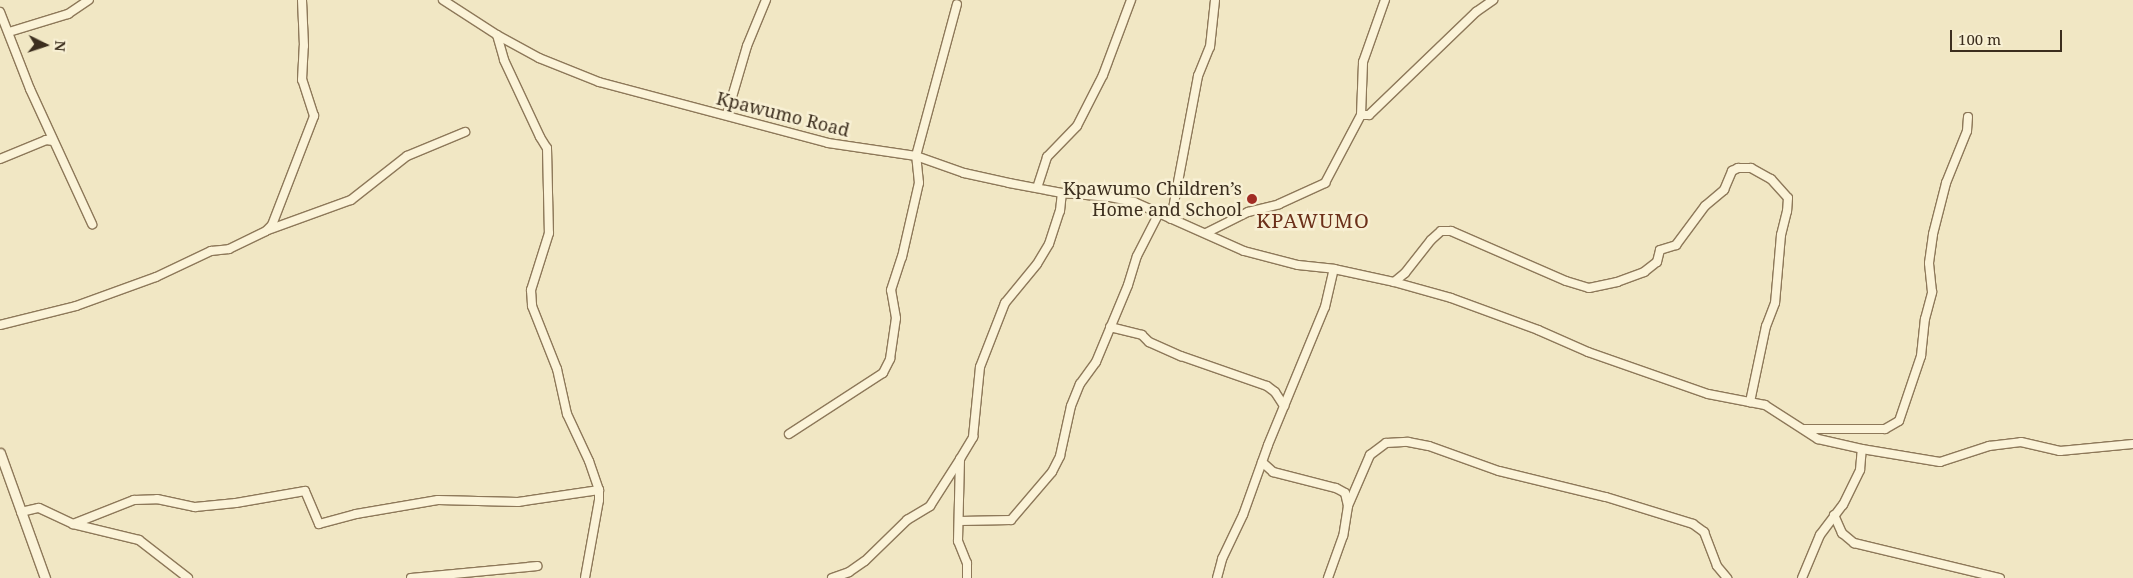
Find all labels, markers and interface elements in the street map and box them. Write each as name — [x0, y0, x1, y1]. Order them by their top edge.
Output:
north arrow — [20, 20, 70, 70]
scale bar — [1953, 20, 2066, 52]
text: 100 m — [1958, 29, 2001, 49]
text: N — [51, 40, 70, 52]
street label: Kpawumo Road — [714, 87, 852, 141]
place label: Kpawumo Children’s Home and School — [1063, 178, 1242, 220]
marker: Kpawumo Children’s Home and School — [1246, 193, 1258, 205]
district label: KPAWUMO — [1255, 208, 1371, 232]

